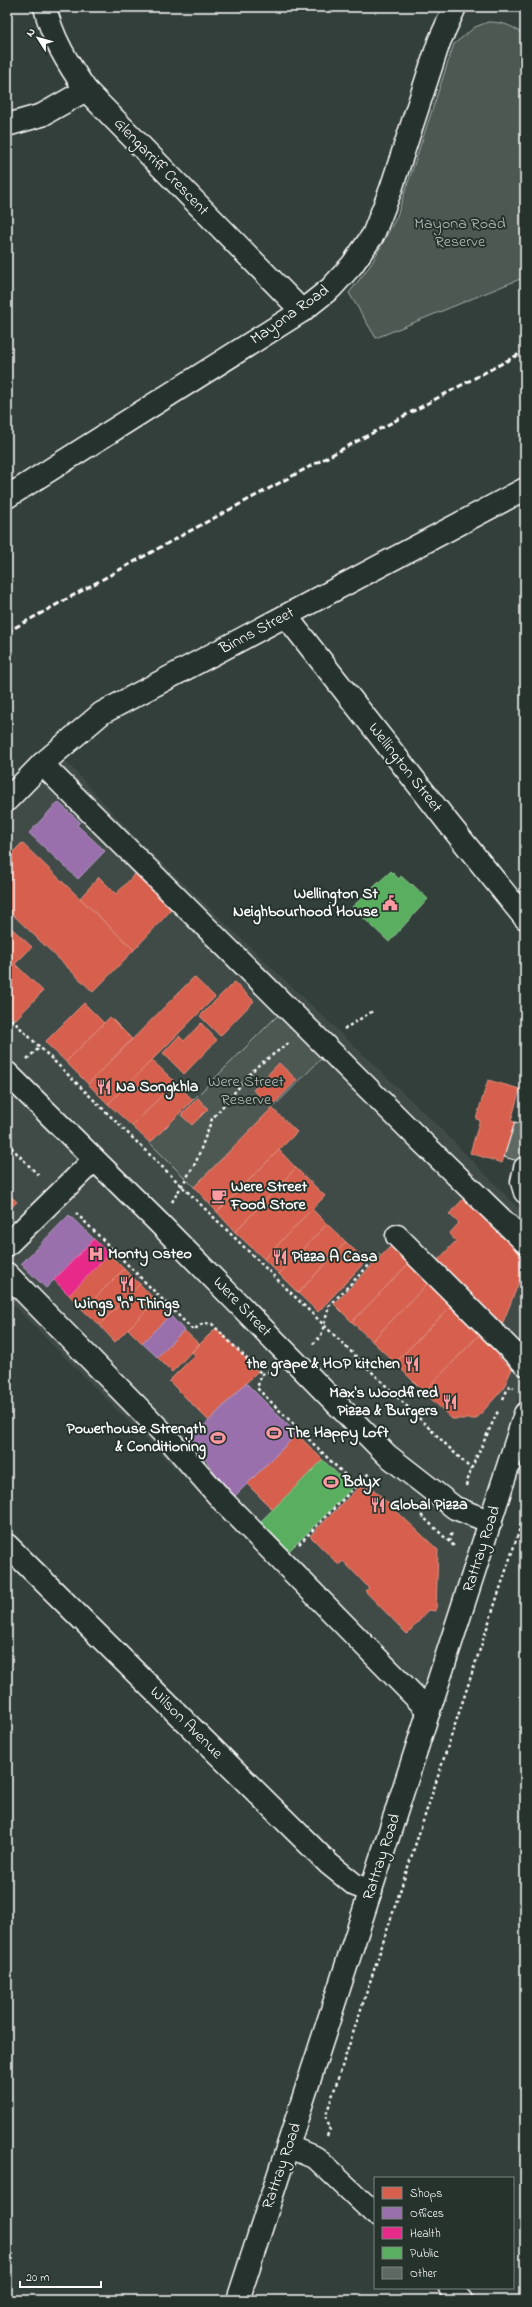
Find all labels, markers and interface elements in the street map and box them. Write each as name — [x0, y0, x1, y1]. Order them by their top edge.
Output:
north arrow — [18, 18, 58, 58]
text: N — [22, 25, 39, 40]
street label: Glengarriff Crescent — [108, 112, 215, 222]
park label: Mayona Road Reserve — [414, 212, 506, 254]
street label: Mayona Road — [246, 279, 334, 351]
street label: Binns Street — [214, 601, 299, 661]
street label: Wellington Street — [362, 718, 448, 819]
place label: Wellington St Neighbourhood House — [233, 882, 379, 925]
public building icon: Wellington St Neighbourhood House — [381, 894, 399, 912]
park label: Were Street Reserve — [208, 1070, 285, 1112]
place label: Na Songkhla — [116, 1075, 199, 1100]
restaurant icon: Na Songkhla — [95, 1078, 113, 1096]
place label: Were Street Food Store — [230, 1175, 308, 1217]
cafe icon: Were Street Food Store — [210, 1187, 228, 1205]
place label: Monty Osteo — [108, 1242, 192, 1267]
hospital icon: Monty Osteo — [87, 1245, 105, 1263]
place label: Pizza A Casa — [292, 1245, 378, 1269]
restaurant icon: Pizza A Casa — [271, 1248, 289, 1266]
street label: Were Street — [207, 1271, 277, 1343]
restaurant icon: Wings "n" Things — [118, 1275, 136, 1293]
place label: Wings "n" Things — [74, 1292, 180, 1317]
place label: the grape & HOP kitchen — [246, 1352, 400, 1377]
restaurant icon: the grape & HOP kitchen — [403, 1355, 421, 1373]
place label: Max's Woodfired Pizza & Burgers — [329, 1381, 438, 1424]
restaurant icon: Max's Woodfired Pizza & Burgers — [441, 1393, 459, 1411]
place label: Powerhouse Strength & Conditioning — [67, 1417, 206, 1460]
place label: The Happy Loft — [286, 1421, 389, 1446]
sports icon: The Happy Loft — [265, 1424, 283, 1442]
sports icon: Powerhouse Strength & Conditioning — [209, 1429, 227, 1447]
place label: BdyX — [342, 1470, 382, 1495]
sports icon: BdyX — [322, 1473, 340, 1491]
place label: Global Pizza — [390, 1493, 468, 1517]
restaurant icon: Global Pizza — [369, 1496, 387, 1514]
street label: Rattray Road — [457, 1503, 507, 1595]
street label: Wilson Avenue — [144, 1681, 229, 1766]
street label: Rattray Road — [357, 1811, 407, 1903]
street label: Rattray Road — [256, 2120, 308, 2212]
legend — [374, 2177, 514, 2289]
text: Shops — [410, 2185, 442, 2203]
text: Offices — [410, 2205, 444, 2223]
text: Health — [410, 2225, 441, 2243]
text: Public — [410, 2245, 439, 2263]
scale bar — [20, 2263, 101, 2289]
text: Other — [410, 2265, 437, 2283]
text: 20 m — [26, 2269, 49, 2287]

